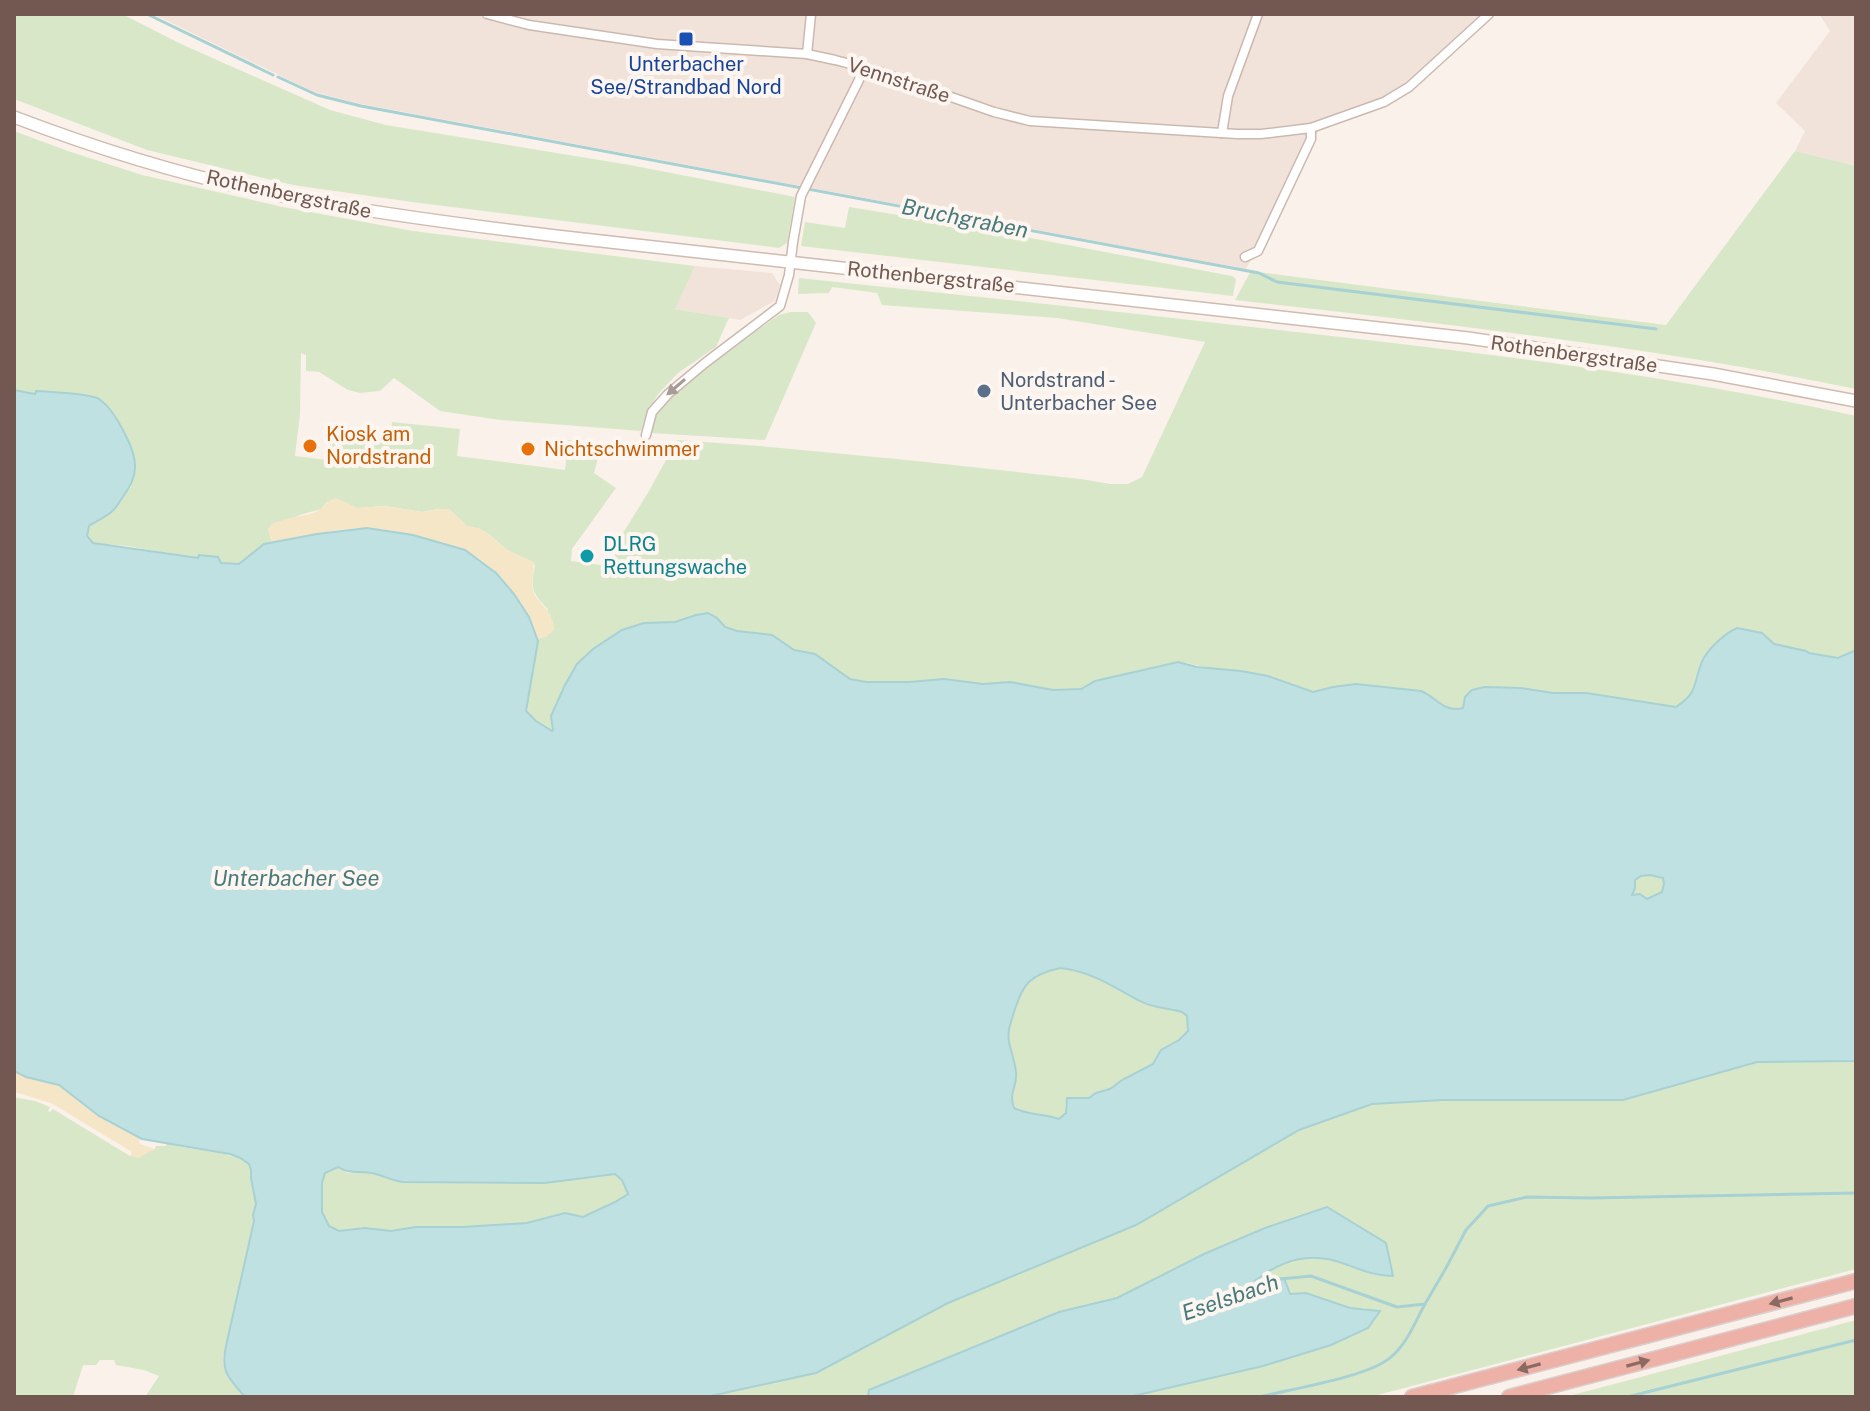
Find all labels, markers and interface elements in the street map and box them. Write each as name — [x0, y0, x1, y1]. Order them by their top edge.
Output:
marker: Unterbacher See/Strandbad Nord — [677, 30, 695, 48]
place label: Unterbacher See/Strandbad Nord — [590, 52, 782, 99]
street label: Vennstraße — [845, 52, 953, 108]
street label: Rothenbergstraße — [204, 165, 374, 223]
water label: Bruchgraben — [900, 193, 1030, 243]
street label: Rothenbergstraße — [846, 256, 1016, 298]
street label: Rothenbergstraße — [1489, 330, 1659, 378]
place label: Nordstrand - Unterbacher See — [1000, 368, 1157, 415]
one-way arrow — [667, 378, 687, 395]
marker: Nordstrand - Unterbacher See — [975, 382, 993, 400]
place label: Kiosk am Nordstrand — [326, 422, 432, 469]
marker: Kiosk am Nordstrand — [301, 437, 319, 455]
place label: Nichtschwimmer — [544, 437, 700, 461]
marker: Nichtschwimmer — [519, 440, 537, 458]
place label: DLRG Rettungswache — [603, 532, 747, 579]
marker: DLRG Rettungswache — [578, 547, 596, 565]
water label: Unterbacher See — [213, 865, 380, 891]
water label: Eselsbach — [1178, 1268, 1282, 1326]
one-way arrow — [1768, 1295, 1793, 1307]
one-way arrow — [1627, 1356, 1651, 1369]
one-way arrow — [1517, 1361, 1542, 1373]

